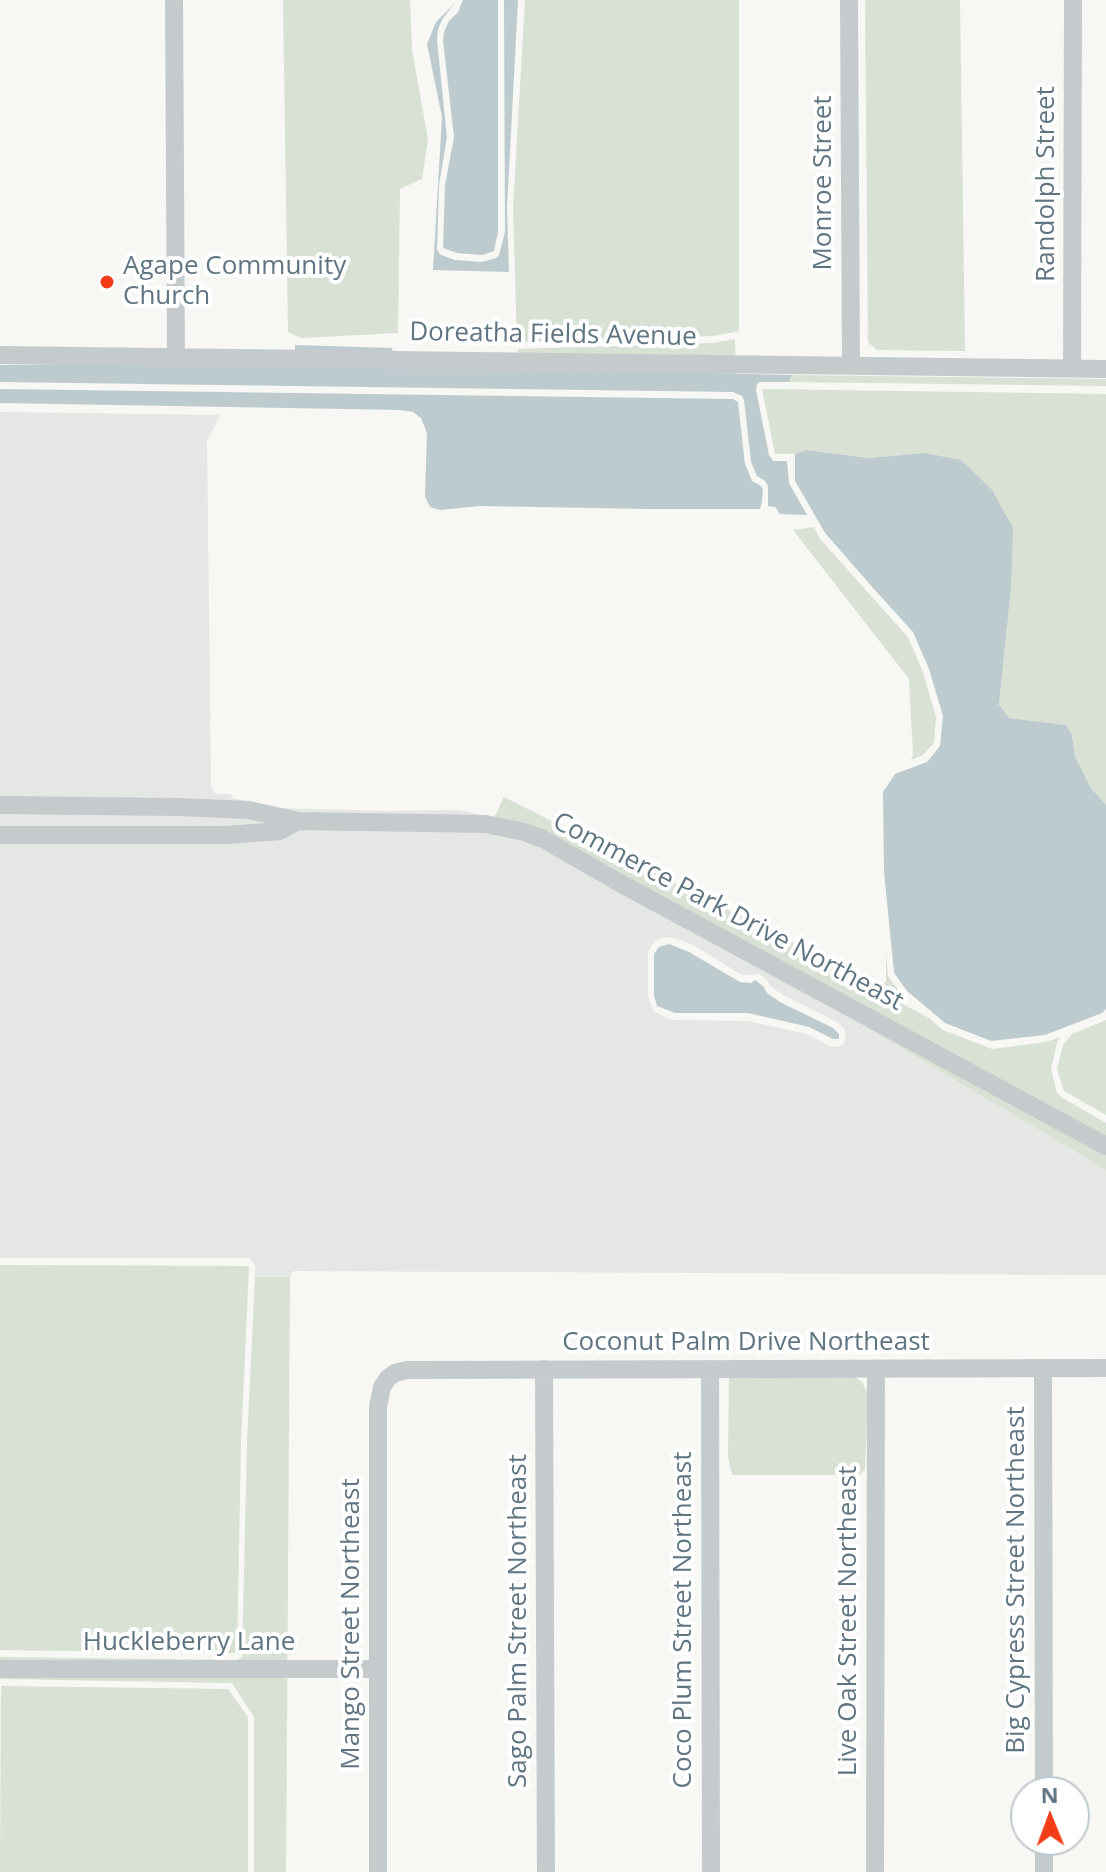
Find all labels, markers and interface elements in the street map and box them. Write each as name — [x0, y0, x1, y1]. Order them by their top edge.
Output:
street label: Randolph Street — [1031, 86, 1063, 282]
street label: Monroe Street — [808, 95, 840, 271]
place label: Agape Community Church — [123, 251, 346, 312]
marker: Agape Community Church — [98, 273, 116, 291]
street label: Doreatha Fields Avenue — [409, 317, 697, 353]
street label: Commerce Park Drive Northeast — [547, 806, 909, 1018]
street label: Coconut Palm Drive Northeast — [562, 1327, 930, 1359]
street label: Big Cypress Street Northeast — [1001, 1406, 1033, 1754]
street label: Coco Plum Street Northeast — [668, 1452, 700, 1788]
street label: Sago Palm Street Northeast — [503, 1454, 535, 1788]
street label: Live Oak Street Northeast — [833, 1466, 865, 1776]
street label: Mango Street Northeast — [336, 1478, 368, 1770]
street label: Huckleberry Lane — [83, 1627, 295, 1659]
north arrow — [1010, 1776, 1090, 1856]
text: N — [1040, 1779, 1059, 1809]

